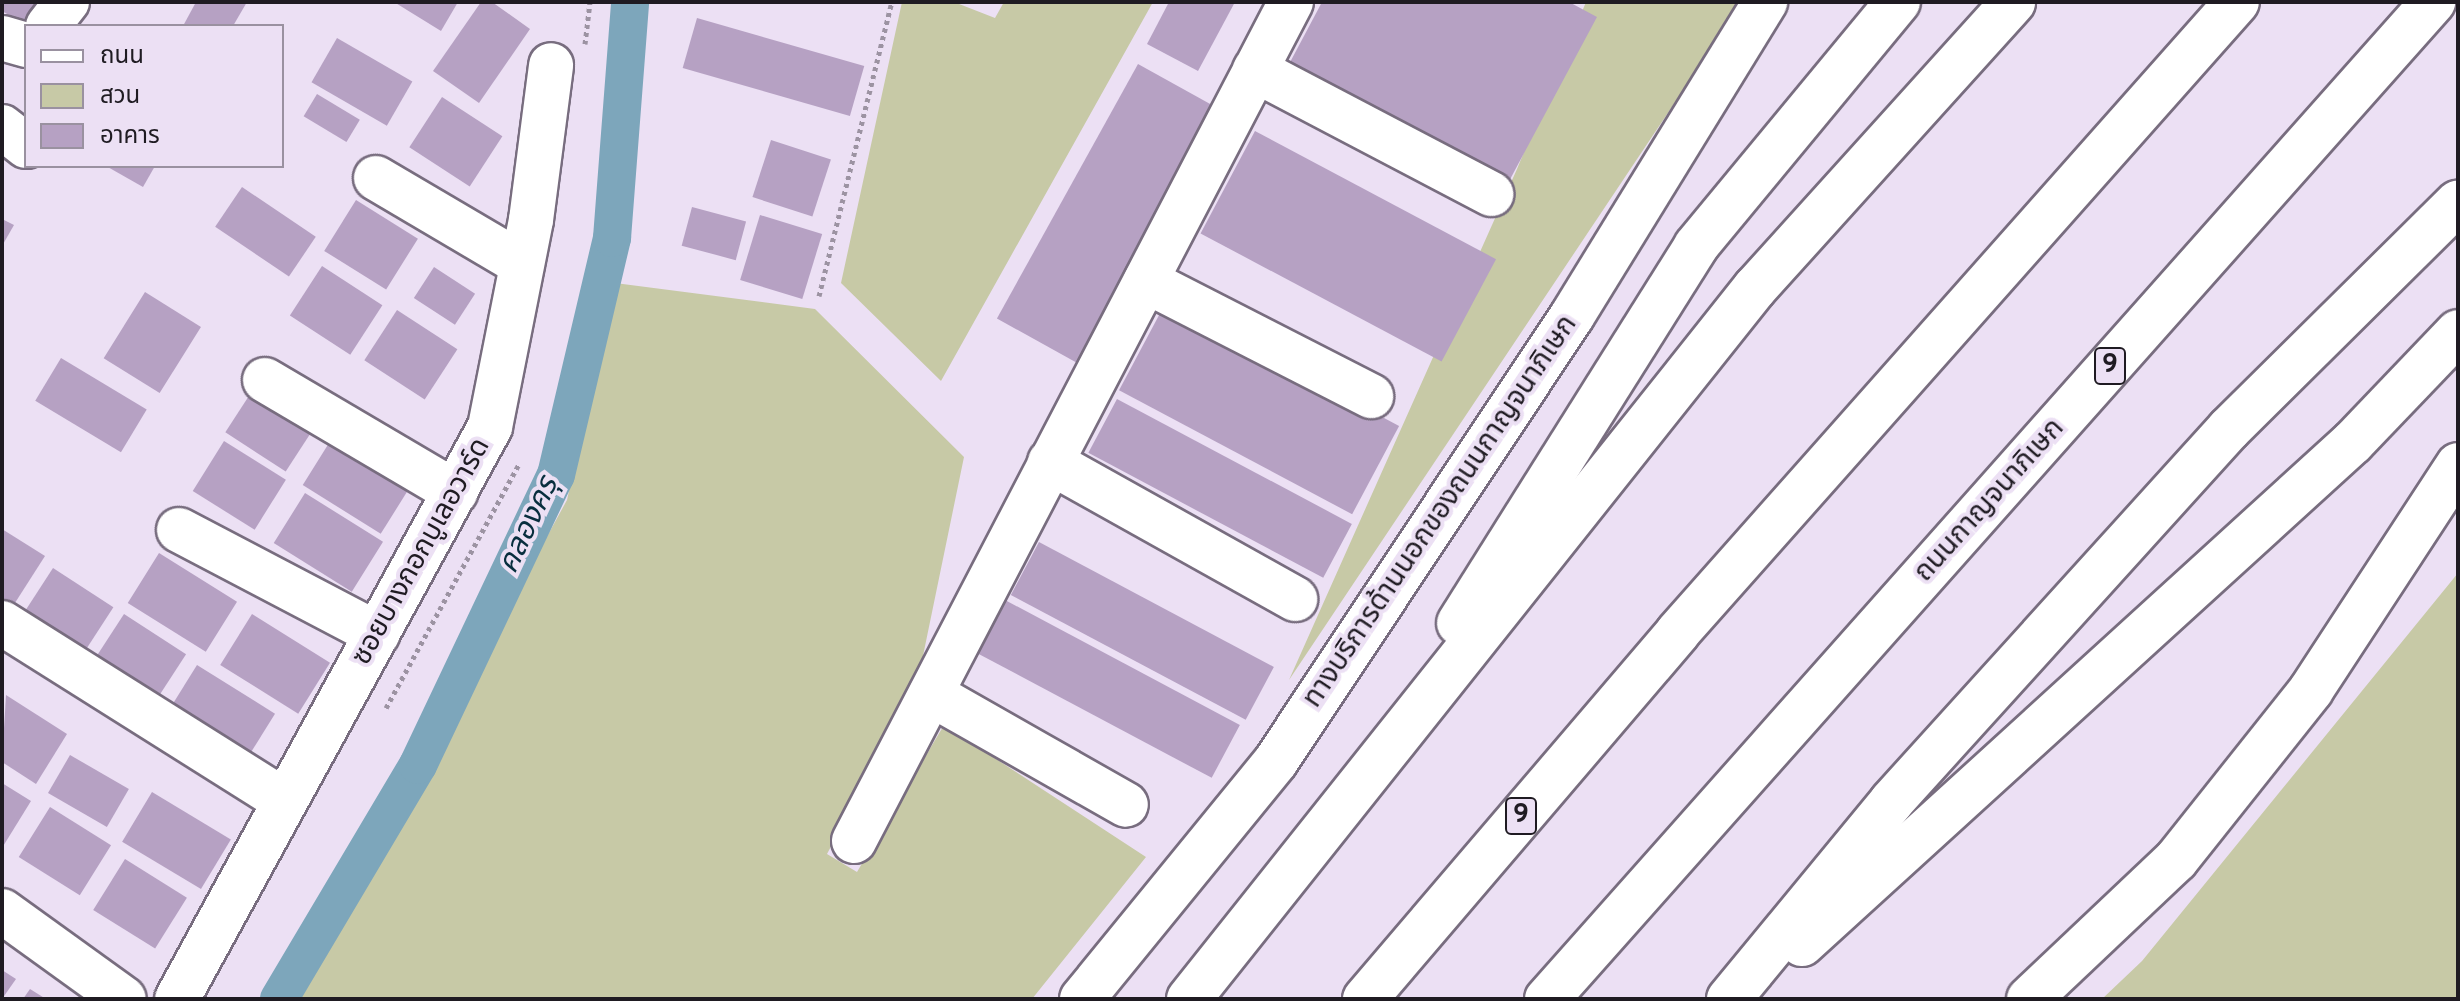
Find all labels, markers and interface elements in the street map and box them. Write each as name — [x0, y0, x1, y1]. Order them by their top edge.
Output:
legend — [24, 24, 284, 168]
text: ถนน — [100, 42, 144, 72]
text: สวน — [100, 82, 140, 112]
text: อาคาร — [100, 122, 160, 152]
street label: ทางบริการด้านนอกของถนนกาญจนาภิเษก — [1297, 309, 1585, 715]
road number: 9 — [2094, 344, 2126, 388]
street label: ถนนกาญจนาภิเษก — [1908, 413, 2072, 589]
street label: ซอยบางกอกบูเลอวาร์ด — [346, 433, 498, 671]
water label: คลองครุ — [492, 472, 568, 580]
road number: 9 — [1505, 794, 1537, 838]

